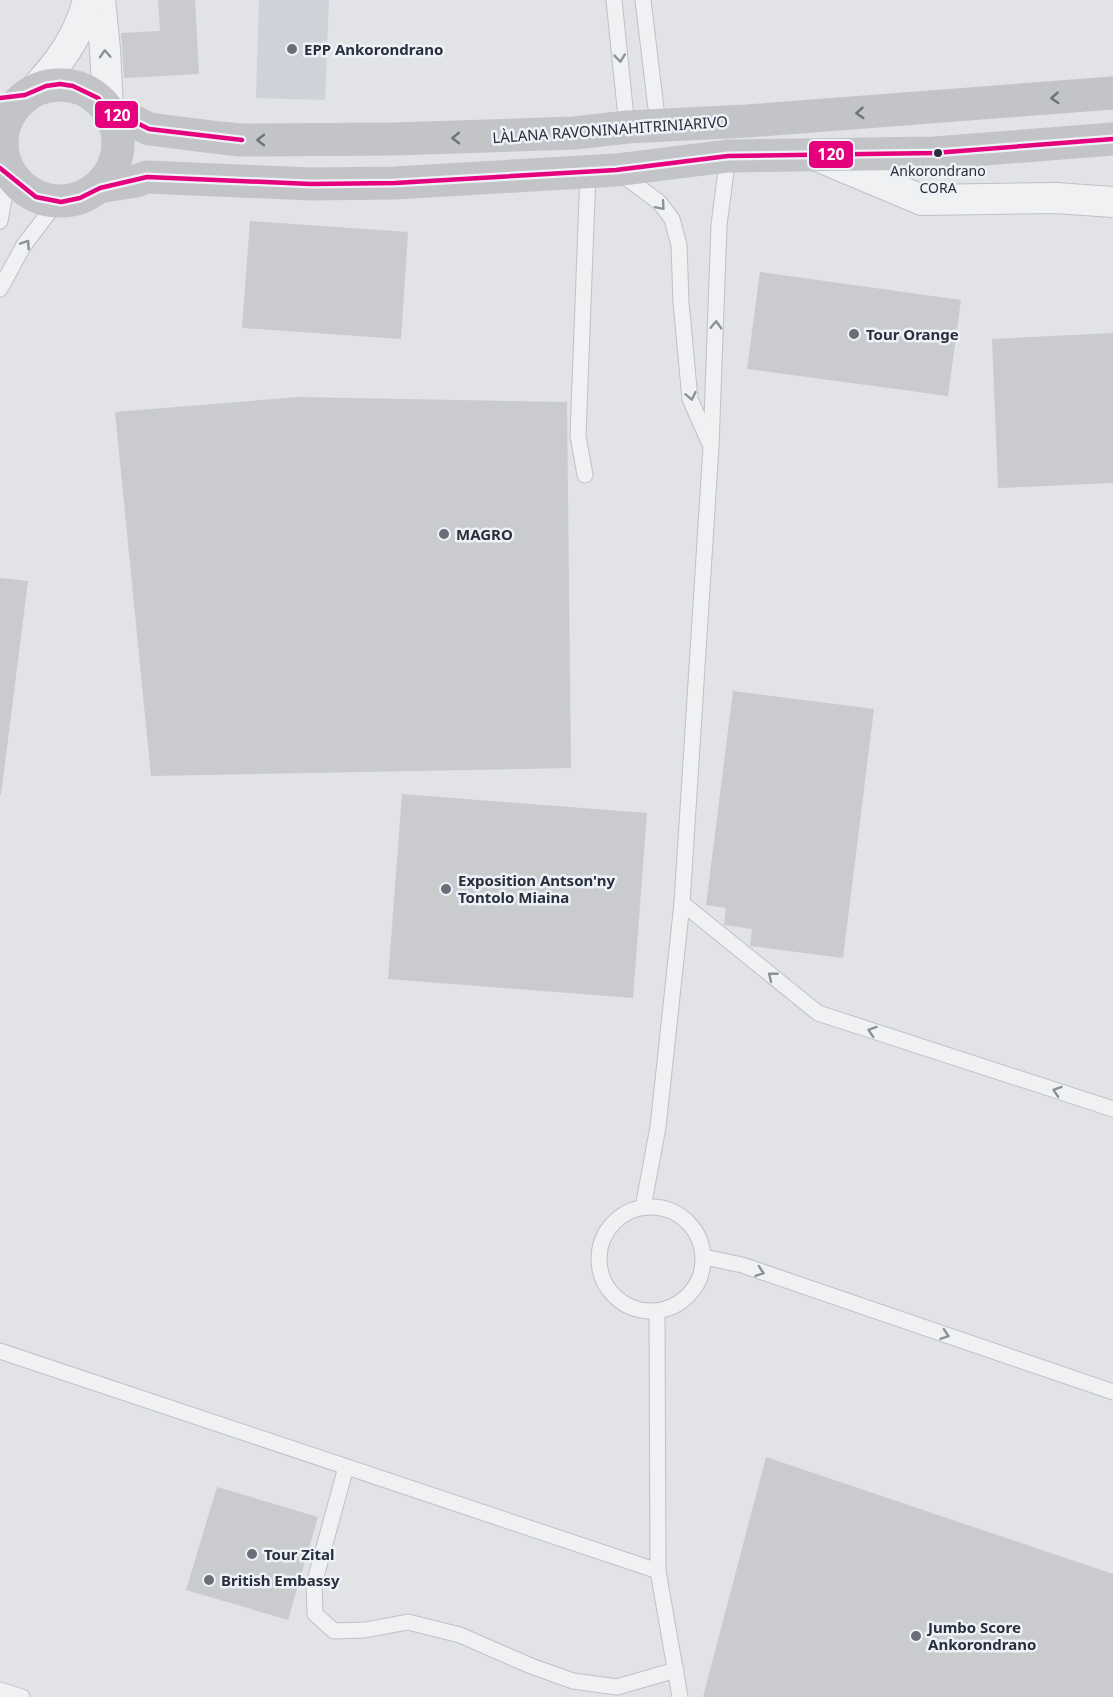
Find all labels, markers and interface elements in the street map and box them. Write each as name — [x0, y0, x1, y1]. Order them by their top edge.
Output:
place label: EPP Ankorondrano — [304, 39, 443, 59]
marker: EPP Ankorondrano — [285, 42, 299, 56]
one-way arrow — [99, 50, 112, 59]
one-way arrow — [613, 54, 626, 63]
one-way arrow — [1050, 91, 1059, 104]
line badge: 120 — [94, 100, 139, 129]
text: 120 — [103, 104, 131, 126]
one-way arrow — [856, 106, 865, 119]
street label: LÀLANA RAVONINAHITRINIARIVO — [492, 111, 728, 147]
one-way arrow — [452, 131, 461, 144]
one-way arrow — [257, 134, 266, 146]
line badge: 120 — [808, 140, 854, 169]
text: 120 — [817, 143, 845, 165]
marker: Ankorondrano CORA — [932, 147, 944, 159]
place label: Ankorondrano CORA — [890, 161, 986, 197]
one-way arrow — [654, 200, 665, 211]
one-way arrow — [18, 239, 29, 250]
one-way arrow — [710, 321, 722, 330]
place label: Tour Orange — [866, 324, 959, 344]
marker: Tour Orange — [847, 327, 861, 341]
one-way arrow — [684, 391, 697, 401]
place label: MAGRO — [456, 524, 513, 544]
marker: MAGRO — [437, 527, 451, 541]
place label: Exposition Antson'ny Tontolo Miaina — [458, 870, 615, 907]
marker: Exposition Antson'ny Tontolo Miaina — [439, 882, 453, 896]
one-way arrow — [768, 973, 779, 984]
one-way arrow — [867, 1025, 878, 1038]
one-way arrow — [1052, 1085, 1063, 1098]
one-way arrow — [754, 1264, 765, 1277]
one-way arrow — [939, 1327, 950, 1340]
place label: Tour Zital — [264, 1544, 334, 1564]
marker: Tour Zital — [245, 1547, 259, 1561]
place label: British Embassy — [221, 1570, 340, 1590]
marker: British Embassy — [202, 1573, 216, 1587]
place label: Jumbo Score Ankorondrano — [926, 1617, 1036, 1654]
marker: Jumbo Score Ankorondrano — [909, 1629, 923, 1643]

